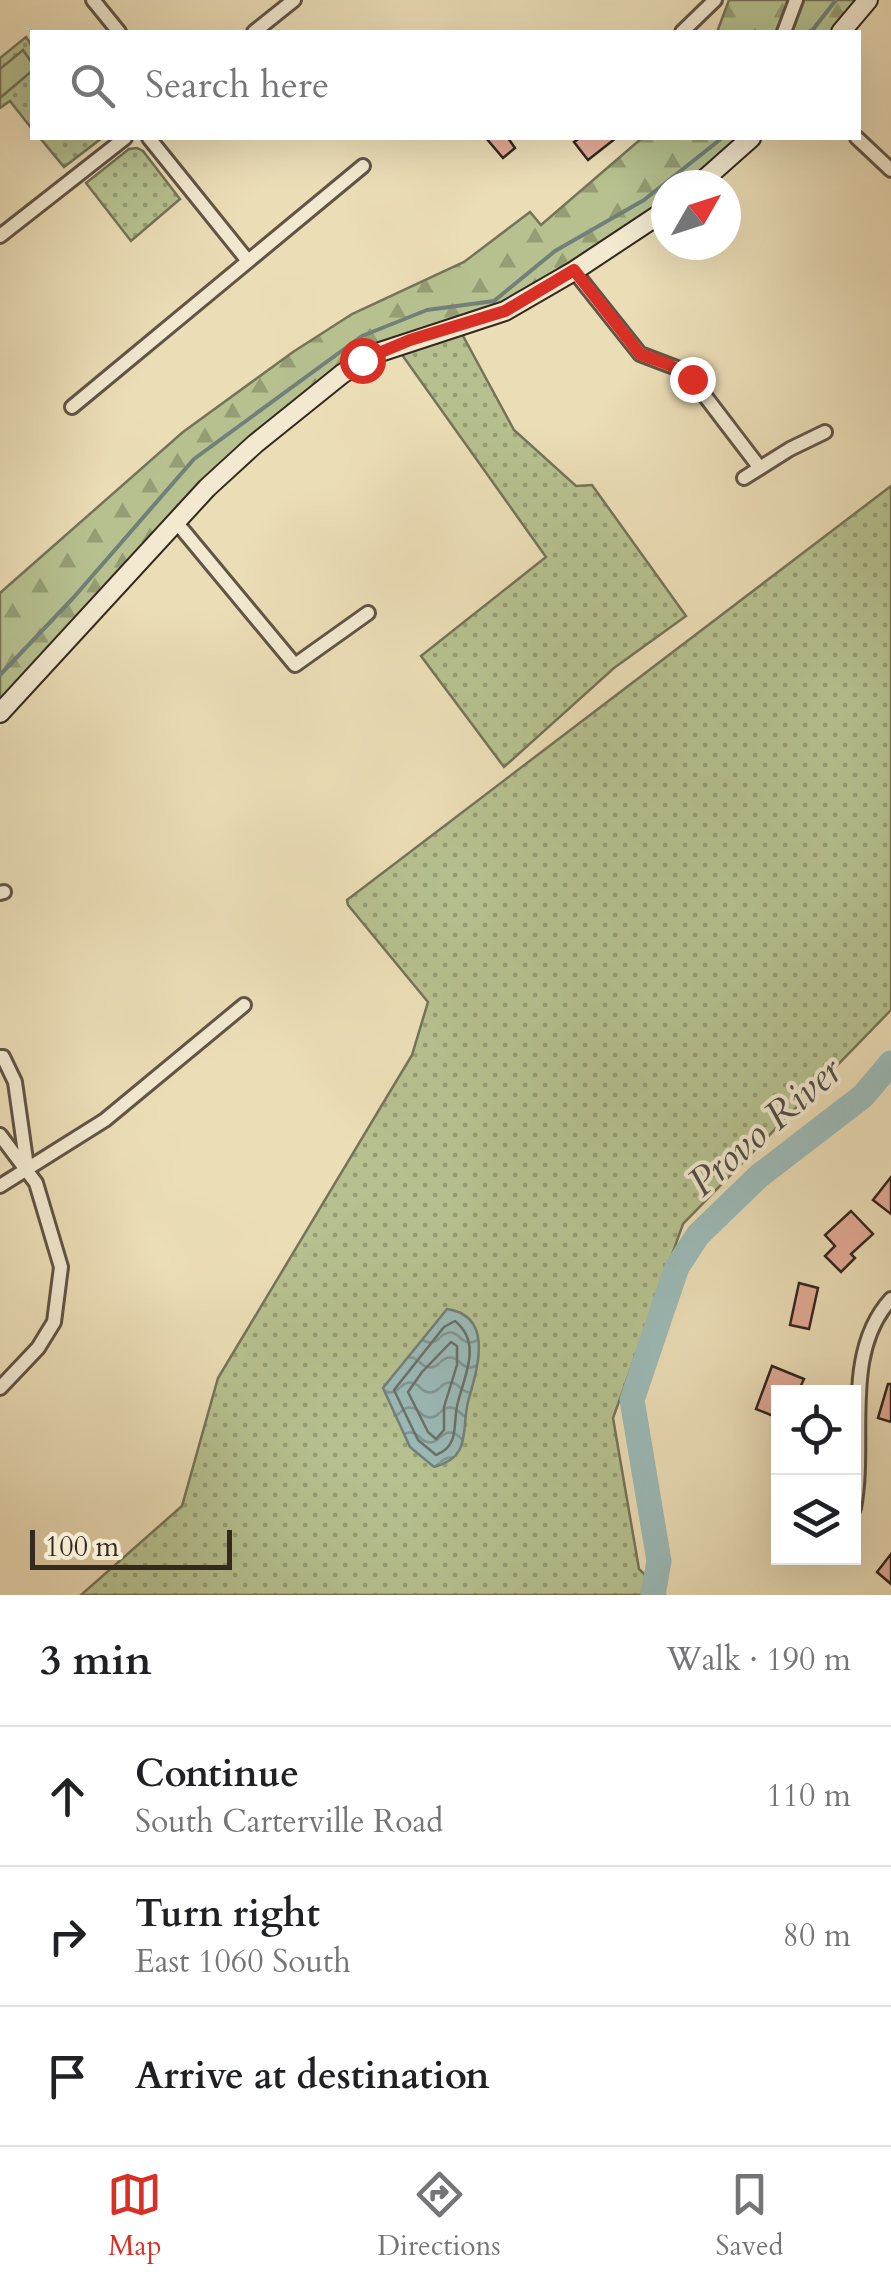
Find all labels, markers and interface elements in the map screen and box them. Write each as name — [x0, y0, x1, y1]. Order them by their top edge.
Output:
search box — [30, 30, 861, 140]
icon: search — [65, 58, 120, 113]
text: Search here — [145, 59, 329, 111]
north arrow — [651, 170, 741, 260]
route start — [340, 338, 386, 384]
route end — [670, 357, 716, 403]
water label: Provo River — [676, 1043, 855, 1209]
map controls — [771, 1385, 861, 1565]
button: locate — [771, 1385, 861, 1475]
button: layers — [771, 1475, 861, 1565]
scale bar — [30, 1525, 232, 1570]
text: 100 m — [45, 1528, 119, 1566]
text: 3 min — [40, 1632, 152, 1689]
text: Walk · 190 m — [666, 1638, 851, 1682]
text: Continue — [135, 1748, 299, 1800]
icon: ahead — [40, 1769, 95, 1824]
text: 110 m — [766, 1774, 851, 1818]
text: South Carterville Road — [135, 1800, 443, 1844]
text: Turn right — [135, 1888, 320, 1940]
icon: right — [40, 1909, 95, 1964]
text: 80 m — [783, 1914, 851, 1958]
text: East 1060 South — [135, 1940, 351, 1984]
icon: arrive — [40, 2049, 95, 2104]
text: Arrive at destination — [135, 2050, 490, 2102]
tab: Map — [107, 2167, 162, 2265]
tab: Directions — [377, 2167, 501, 2265]
tab: Saved — [716, 2167, 784, 2265]

